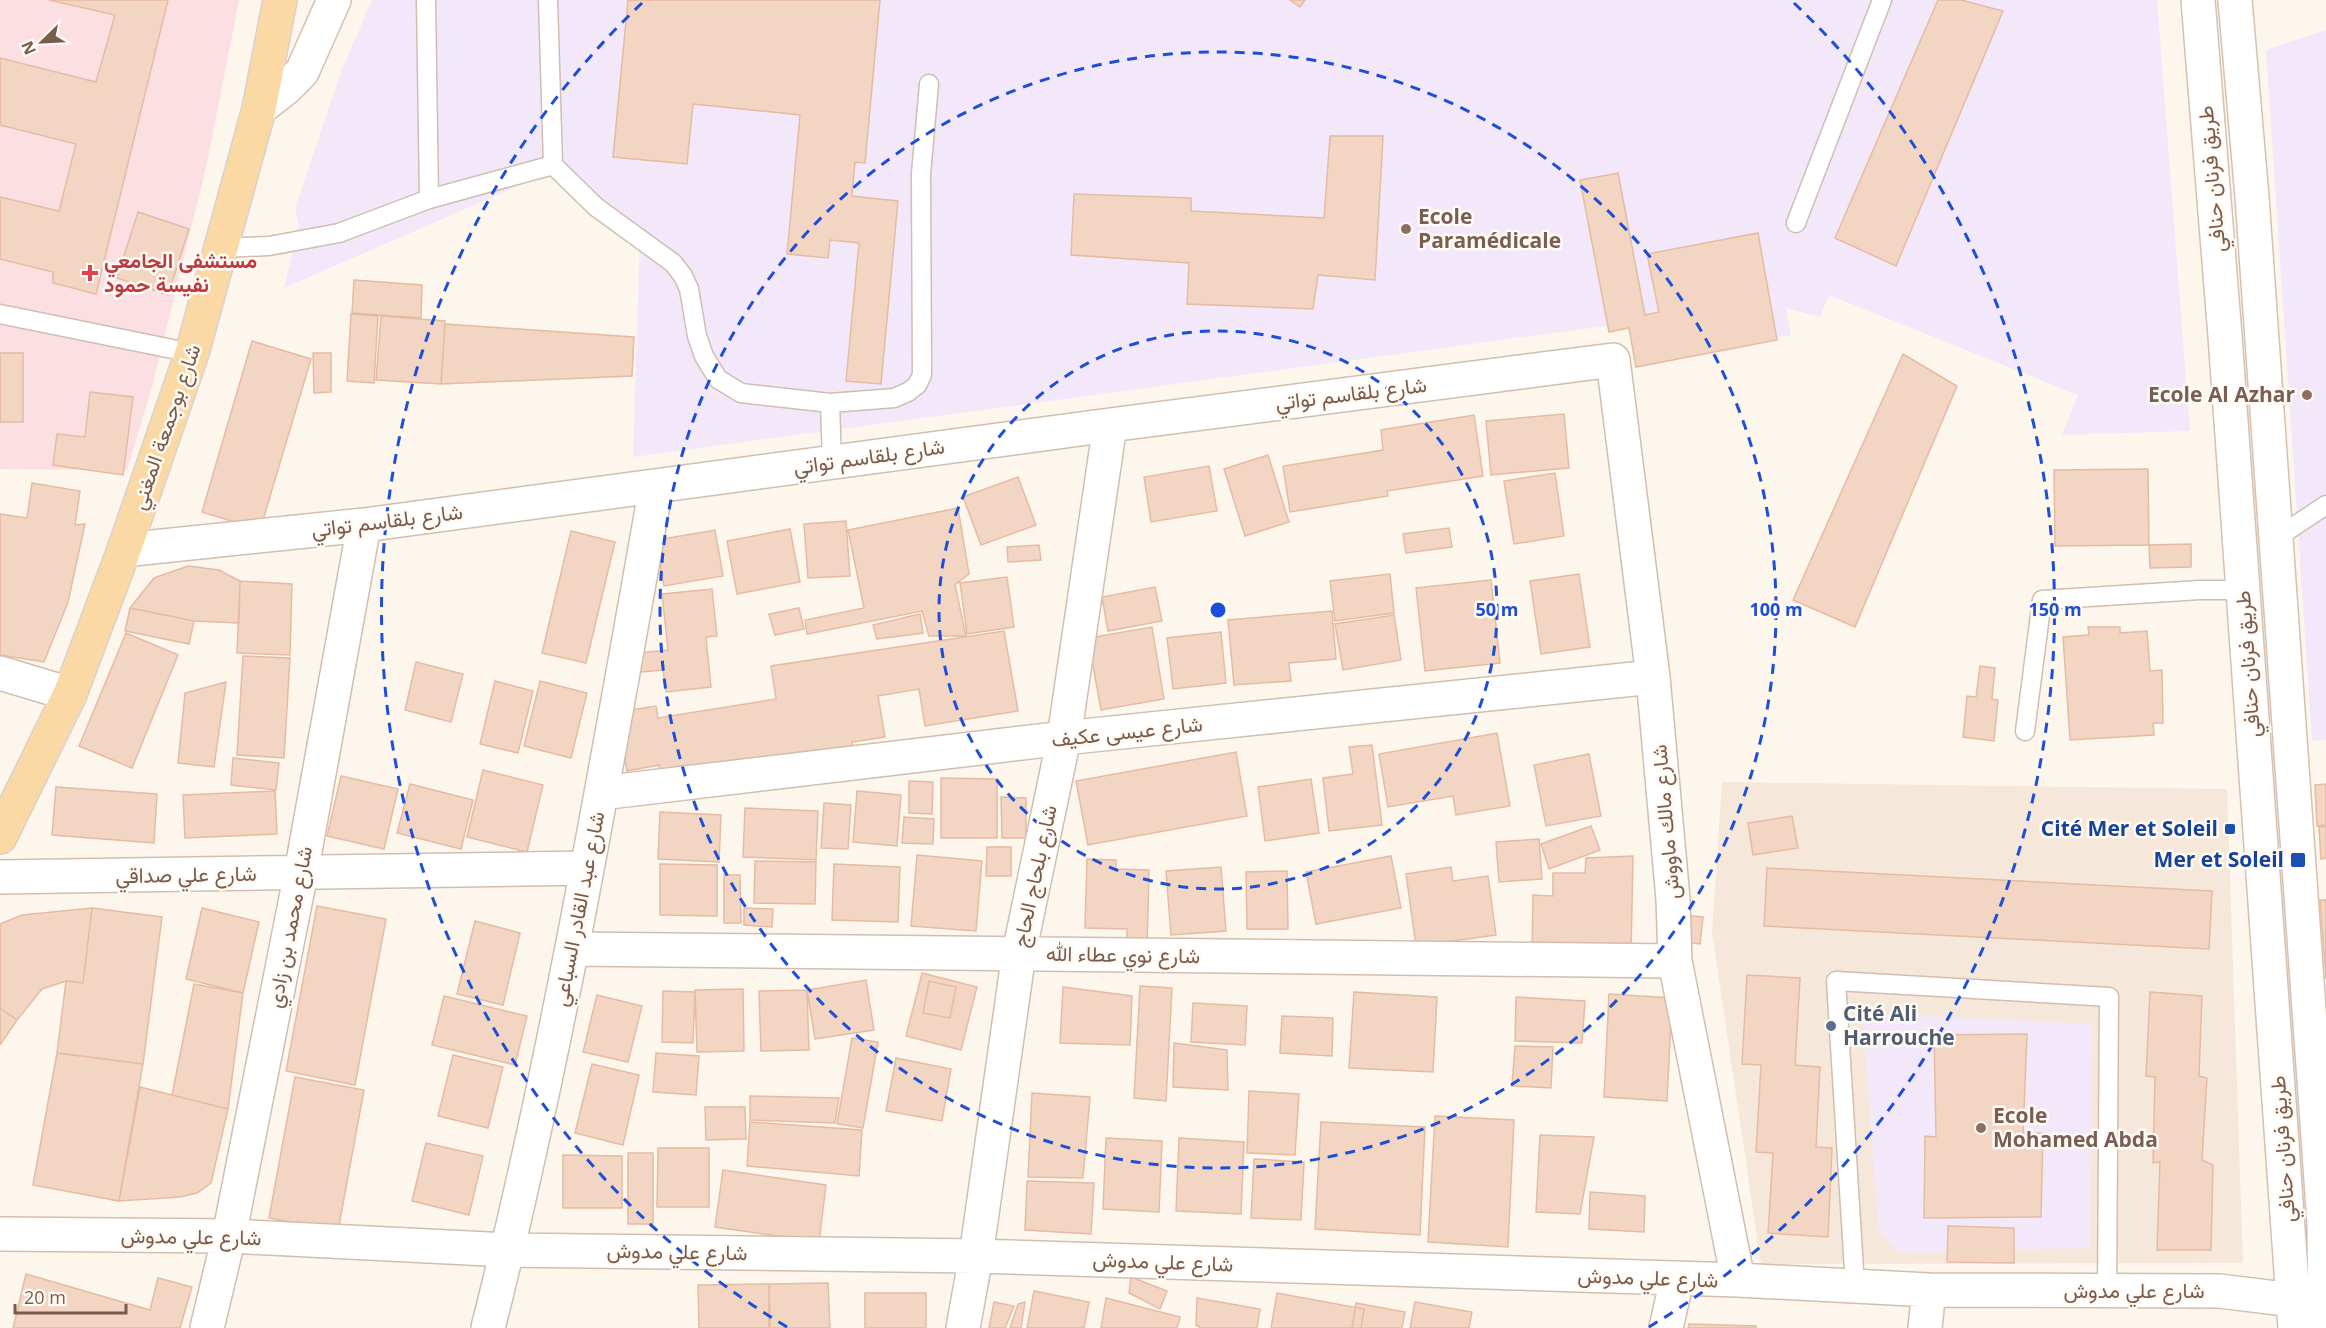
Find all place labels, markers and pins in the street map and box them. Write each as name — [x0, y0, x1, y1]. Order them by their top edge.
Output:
place label: Ecole Paramédicale — [1418, 202, 1561, 254]
marker: Ecole Paramédicale — [1399, 222, 1413, 236]
place label: مستشفى الجامعي نفيسة حمود — [104, 246, 257, 298]
marker: مستشفى الجامعي نفيسة حمود — [81, 264, 99, 282]
place label: Ecole Al Azhar — [2148, 380, 2295, 408]
marker: Ecole Al Azhar — [2300, 388, 2314, 402]
centre of rings — [1208, 600, 1228, 620]
place label: Cité Mer et Soleil — [2041, 814, 2218, 842]
marker: Cité Mer et Soleil — [2223, 822, 2237, 836]
place label: Mer et Soleil — [2154, 845, 2284, 873]
marker: Mer et Soleil — [2289, 851, 2307, 869]
place label: Cité Ali Harrouche — [1843, 999, 1955, 1051]
marker: Cité Ali Harrouche — [1824, 1019, 1838, 1033]
place label: Ecole Mohamed Abda — [1993, 1101, 2158, 1153]
marker: Ecole Mohamed Abda — [1974, 1121, 1988, 1135]

